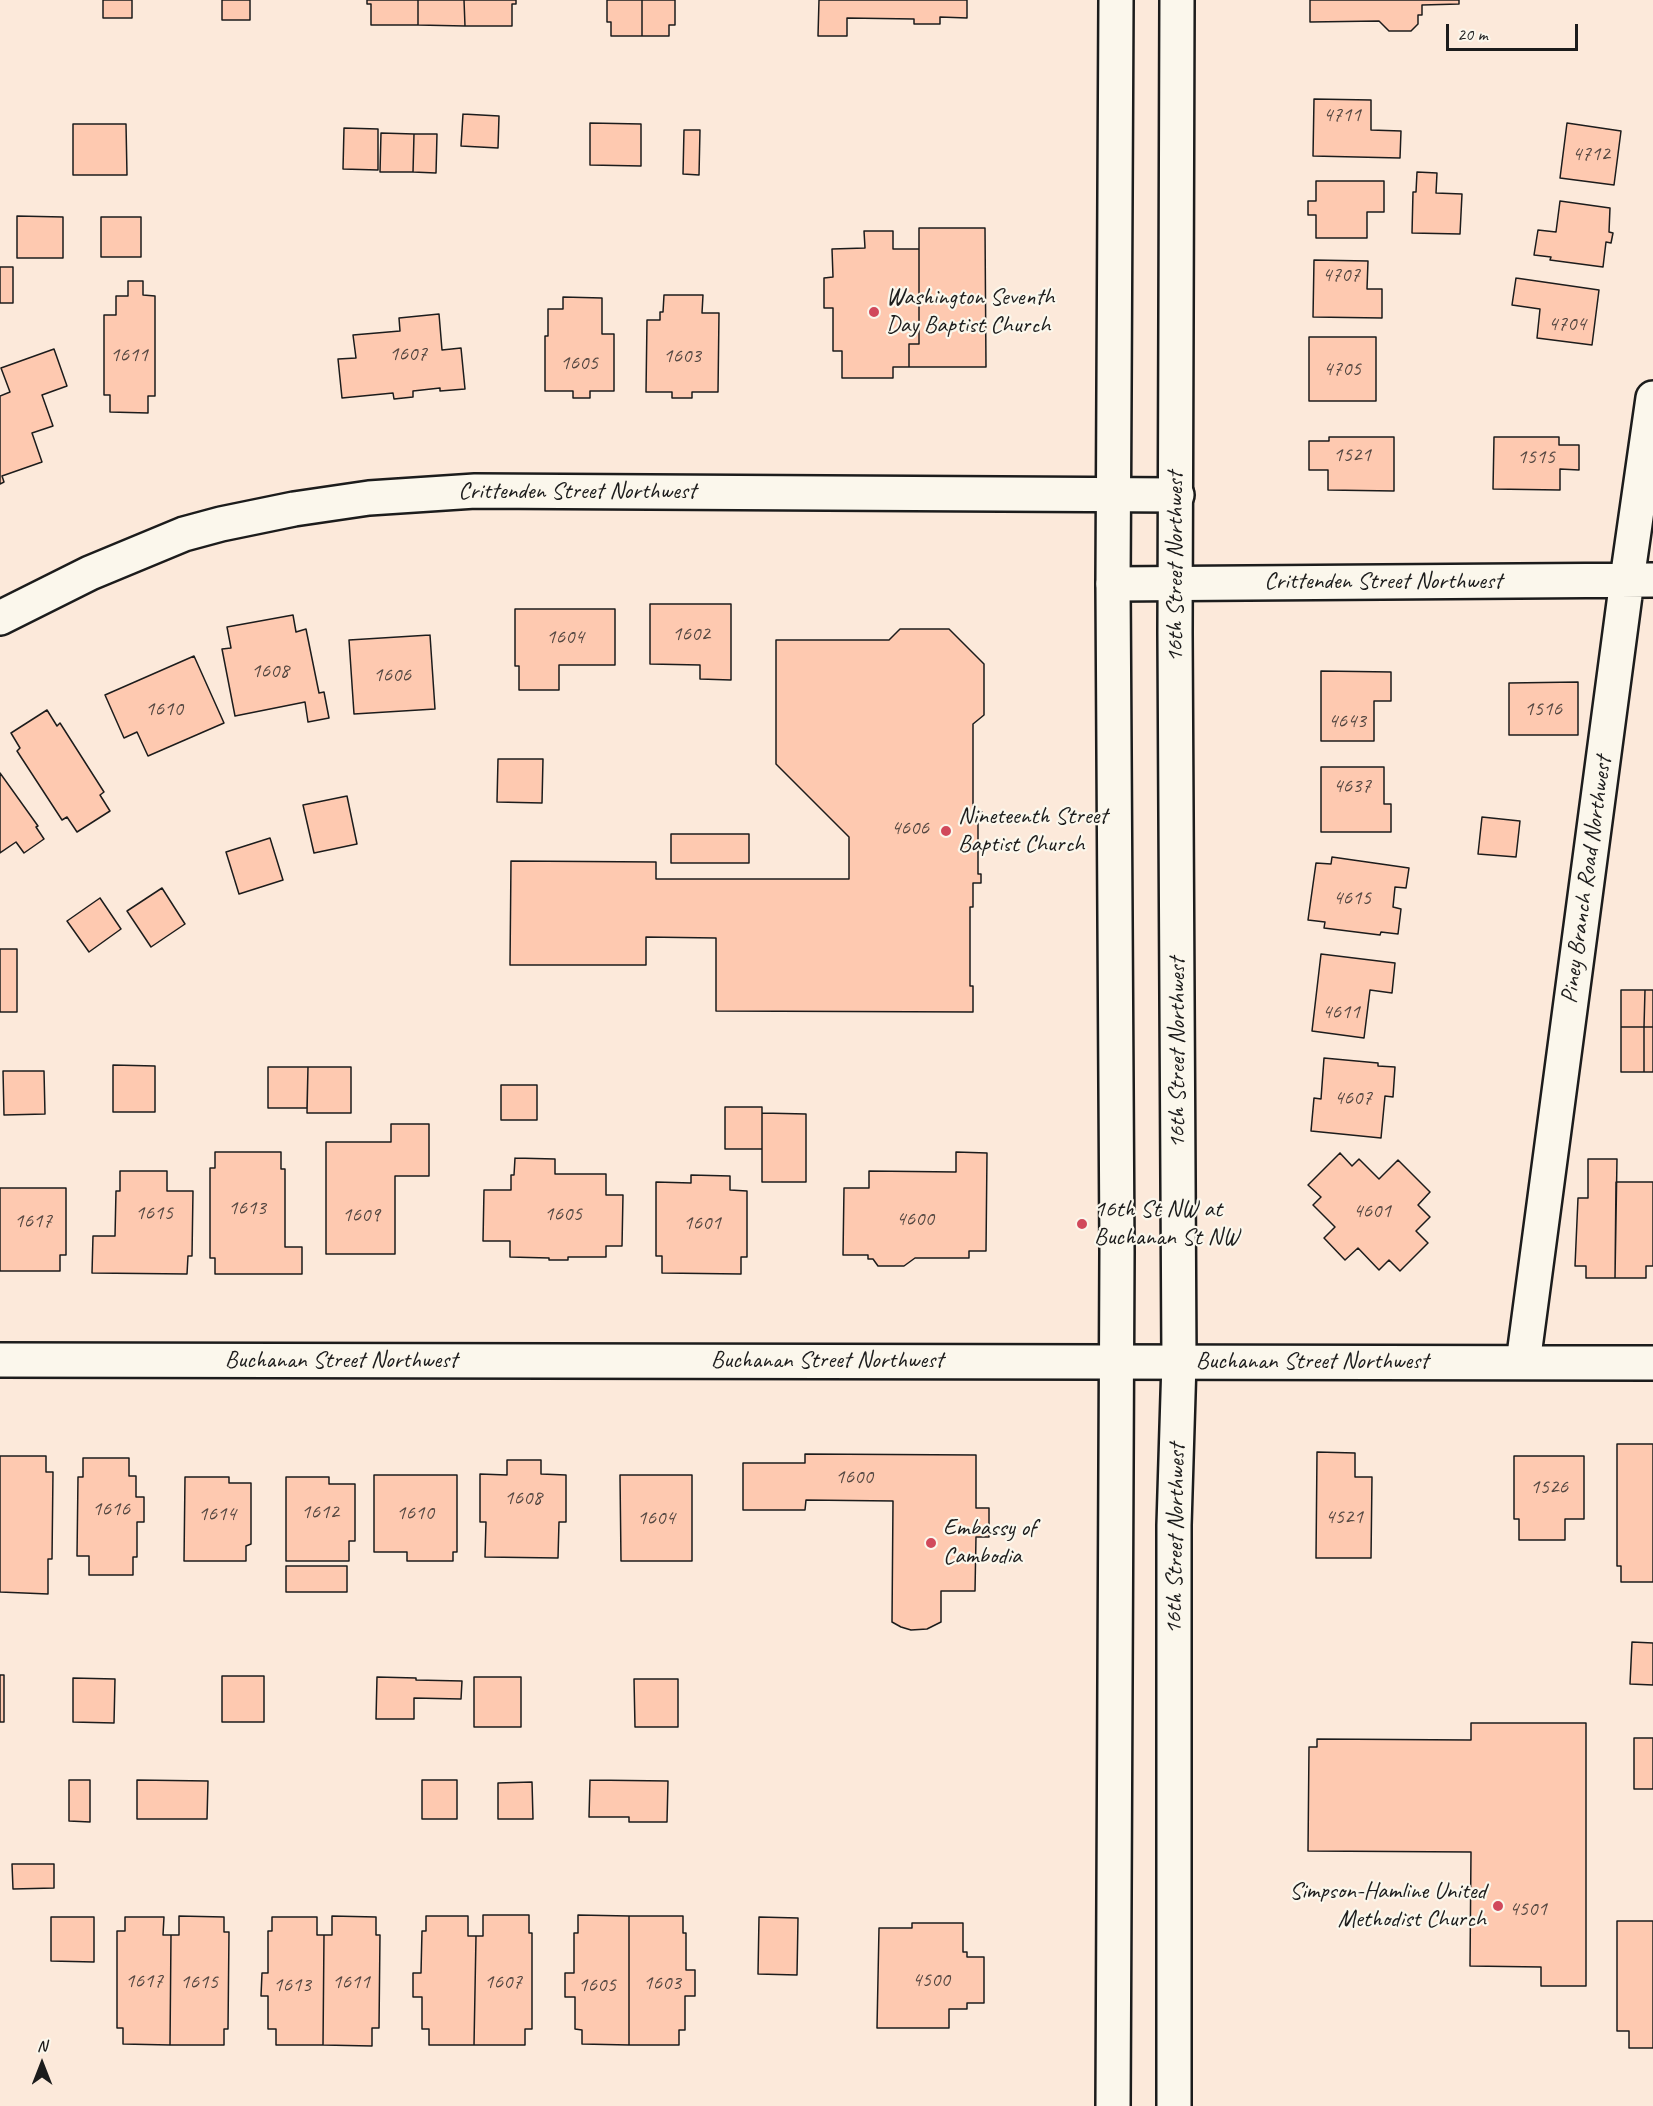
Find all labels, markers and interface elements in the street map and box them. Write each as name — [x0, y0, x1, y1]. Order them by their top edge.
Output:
scale bar — [1449, 12, 1581, 50]
text: 20 m — [1457, 23, 1488, 45]
house number: 4711 — [1323, 102, 1361, 128]
house number: 4712 — [1572, 141, 1610, 167]
house number: 4707 — [1322, 262, 1360, 288]
place label: Washington Seventh Day Baptist Church — [886, 284, 1054, 340]
marker: Washington Seventh Day Baptist Church — [867, 305, 881, 319]
house number: 4704 — [1548, 311, 1586, 337]
house number: 1607 — [389, 341, 427, 367]
house number: 1611 — [110, 342, 148, 368]
house number: 1603 — [663, 343, 701, 369]
house number: 1605 — [560, 350, 598, 376]
house number: 4705 — [1323, 356, 1361, 382]
house number: 1521 — [1333, 442, 1371, 468]
house number: 1515 — [1517, 444, 1555, 470]
street label: 16th Street Northwest — [1162, 472, 1190, 662]
street label: Crittenden Street Northwest — [458, 478, 696, 506]
street label: Crittenden Street Northwest — [1264, 568, 1502, 596]
house number: 1602 — [672, 621, 710, 647]
house number: 1604 — [546, 624, 584, 650]
house number: 1608 — [251, 658, 289, 684]
house number: 1606 — [373, 662, 411, 688]
house number: 1610 — [145, 696, 183, 722]
house number: 1516 — [1524, 696, 1562, 722]
house number: 4643 — [1328, 708, 1366, 734]
street label: Piney Branch Road Northwest — [1555, 755, 1619, 1005]
house number: 4637 — [1333, 773, 1371, 799]
place label: Nineteenth Street Baptist Church — [958, 803, 1107, 859]
house number: 4606 — [891, 815, 929, 841]
marker: Nineteenth Street Baptist Church — [939, 824, 953, 838]
house number: 4615 — [1333, 885, 1371, 911]
street label: 16th Street Northwest — [1164, 958, 1192, 1148]
house number: 4611 — [1322, 999, 1360, 1025]
house number: 4607 — [1334, 1085, 1372, 1111]
house number: 1613 — [228, 1195, 266, 1221]
place label: 16th St NW at Buchanan St NW — [1094, 1196, 1239, 1252]
house number: 4601 — [1353, 1198, 1391, 1224]
house number: 1615 — [135, 1200, 173, 1226]
house number: 1605 — [544, 1201, 582, 1227]
house number: 1609 — [342, 1202, 380, 1228]
house number: 4600 — [896, 1206, 934, 1232]
house number: 1617 — [14, 1208, 52, 1234]
house number: 1601 — [683, 1210, 721, 1236]
marker: 16th St NW at Buchanan St NW — [1075, 1217, 1089, 1231]
street label: Buchanan Street Northwest — [225, 1347, 457, 1375]
street label: Buchanan Street Northwest — [711, 1347, 943, 1375]
street label: Buchanan Street Northwest — [1196, 1348, 1428, 1376]
street label: 16th Street Northwest — [1160, 1443, 1192, 1635]
house number: 1600 — [835, 1464, 873, 1490]
house number: 1526 — [1530, 1474, 1568, 1500]
house number: 1608 — [504, 1485, 542, 1511]
house number: 1616 — [92, 1496, 130, 1522]
house number: 1612 — [301, 1499, 339, 1525]
house number: 1610 — [396, 1500, 434, 1526]
house number: 1614 — [198, 1501, 236, 1527]
house number: 4521 — [1325, 1504, 1363, 1530]
house number: 1604 — [637, 1505, 675, 1531]
place label: Embassy of Cambodia — [943, 1515, 1036, 1571]
marker: Embassy of Cambodia — [924, 1536, 938, 1550]
place label: Simpson-Hamline United Methodist Church — [1289, 1878, 1486, 1934]
house number: 4501 — [1509, 1896, 1547, 1922]
marker: Simpson-Hamline United Methodist Church — [1491, 1899, 1505, 1913]
house number: 4500 — [912, 1967, 950, 1993]
house number: 1617 — [125, 1968, 163, 1994]
house number: 1615 — [180, 1969, 218, 1995]
house number: 1611 — [332, 1969, 370, 1995]
house number: 1607 — [484, 1969, 522, 1995]
house number: 1603 — [643, 1970, 681, 1996]
house number: 1613 — [273, 1972, 311, 1998]
house number: 1605 — [578, 1972, 616, 1998]
north arrow — [12, 2034, 72, 2094]
text: N — [37, 2036, 47, 2056]

